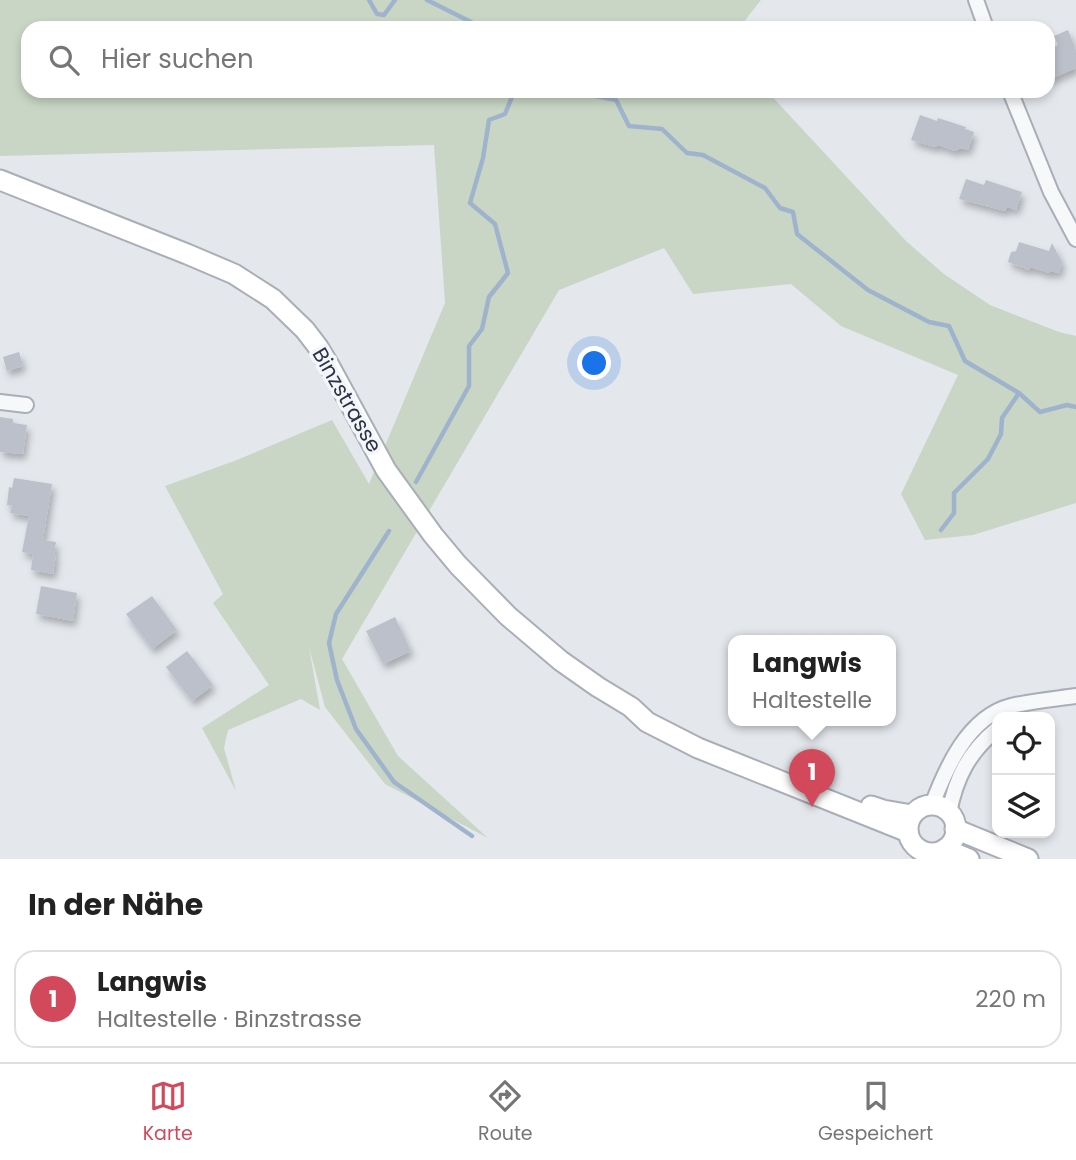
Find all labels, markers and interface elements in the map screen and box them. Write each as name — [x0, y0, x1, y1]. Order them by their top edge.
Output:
search box — [21, 21, 1055, 98]
icon: search — [45, 41, 83, 79]
text: Hier suchen — [101, 41, 254, 77]
street label: Binzstrasse — [306, 342, 389, 458]
your location — [577, 346, 611, 380]
popup — [728, 635, 896, 726]
text: Langwis — [752, 645, 862, 681]
text: Haltestelle — [752, 684, 872, 716]
map controls — [992, 712, 1055, 838]
button: locate — [992, 712, 1055, 775]
pin: 1 — [789, 749, 835, 807]
button: layers — [992, 775, 1055, 838]
text: In der Nähe — [28, 883, 203, 926]
text: Langwis — [97, 964, 207, 1000]
text: 1 — [49, 983, 57, 1015]
text: 220 m — [975, 983, 1046, 1015]
text: Haltestelle · Binzstrasse — [97, 1003, 362, 1035]
tab: Karte — [143, 1077, 193, 1148]
tab: Route — [478, 1077, 533, 1148]
tab: Gespeichert — [818, 1077, 933, 1148]

